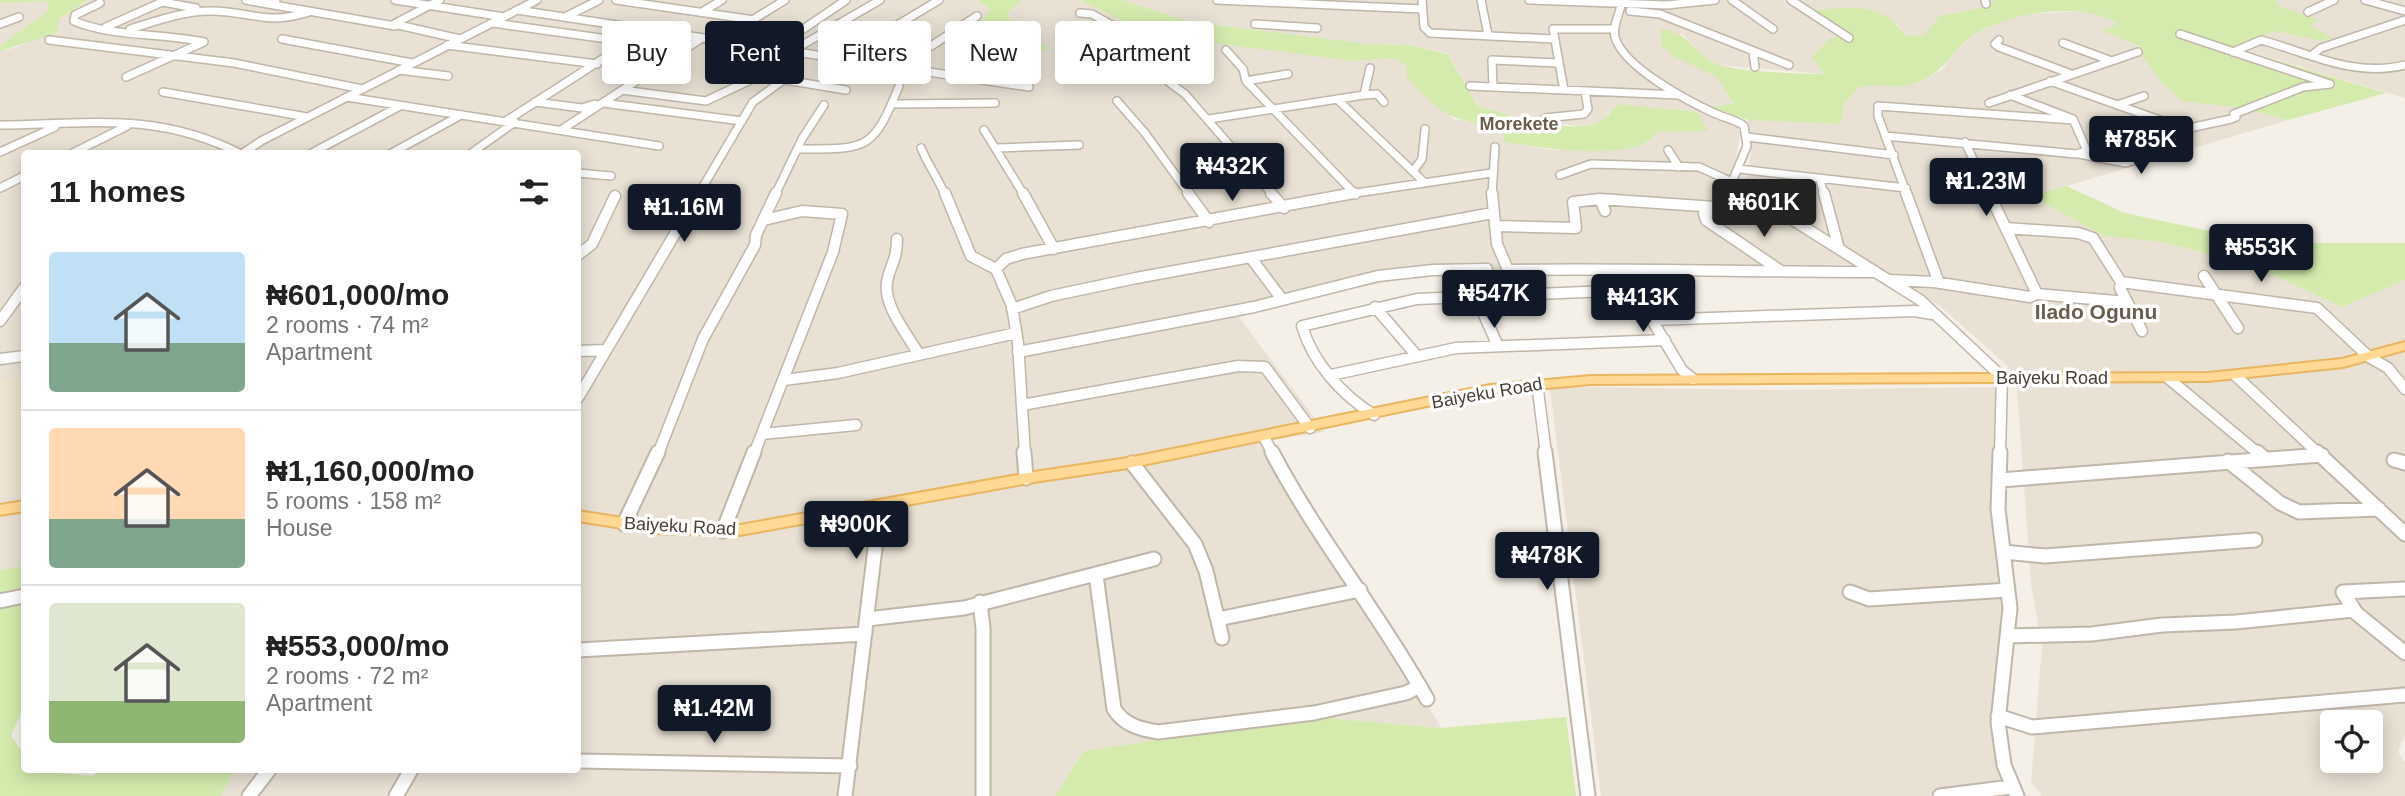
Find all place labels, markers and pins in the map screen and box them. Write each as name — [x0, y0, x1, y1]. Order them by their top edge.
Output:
pin: ₦785K — [2092, 116, 2190, 176]
pin: ₦432K — [1183, 144, 1281, 203]
pin: ₦1.23M — [1929, 158, 2043, 218]
pin: ₦601K — [1715, 180, 1813, 239]
pin: ₦1.16M — [627, 184, 741, 244]
pin: ₦553K — [2212, 224, 2310, 284]
pin: ₦547K — [1445, 270, 1543, 330]
pin: ₦413K — [1594, 274, 1692, 334]
pin: ₦900K — [807, 502, 905, 561]
pin: ₦478K — [1498, 532, 1596, 592]
pin: ₦1.42M — [657, 686, 771, 745]

